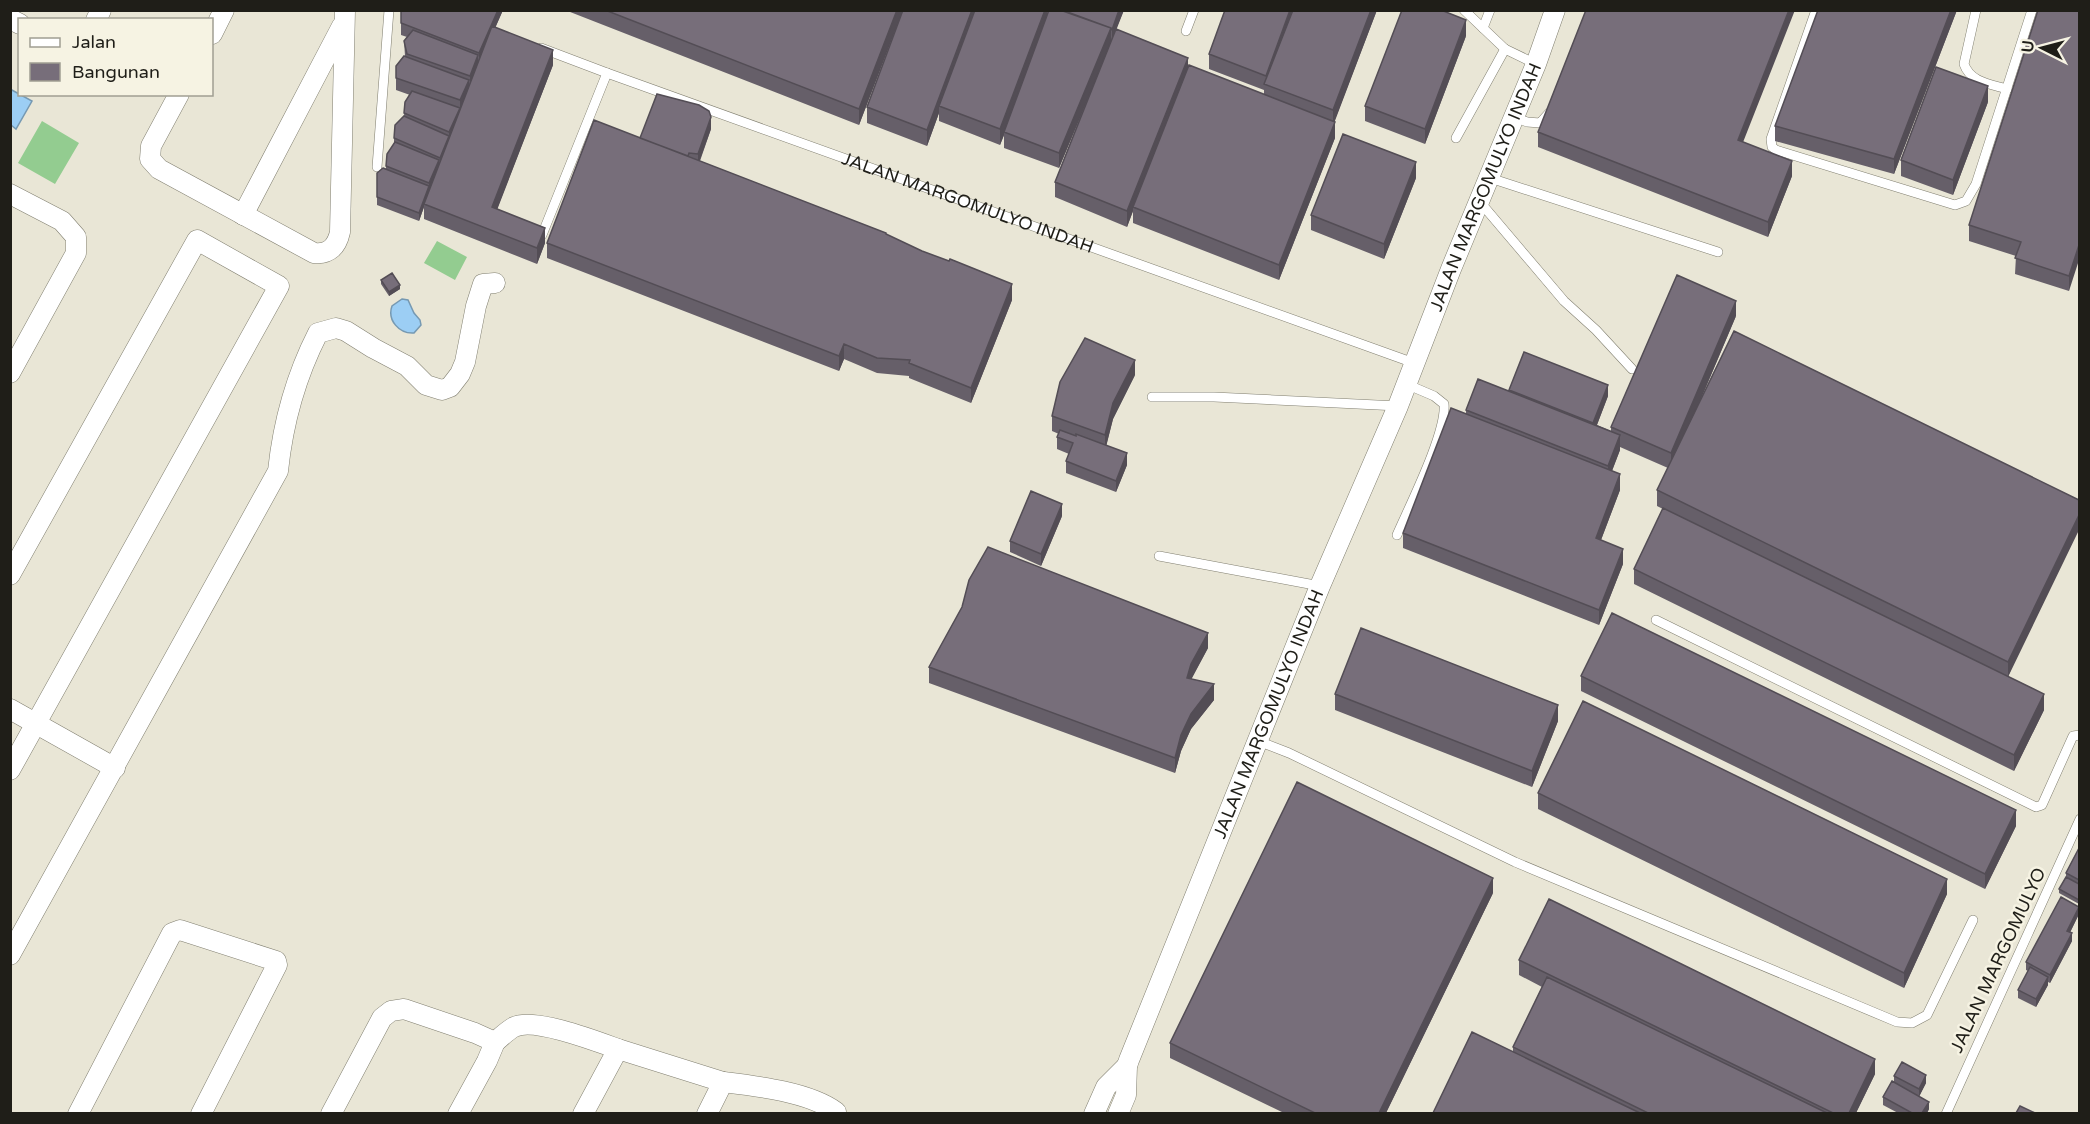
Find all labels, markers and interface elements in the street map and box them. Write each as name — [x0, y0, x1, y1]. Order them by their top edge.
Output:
legend — [18, 18, 213, 96]
north arrow — [2012, 18, 2072, 78]
text: Jalan — [72, 31, 116, 53]
text: U — [2017, 39, 2039, 54]
street label: JALAN MARGOMULYO INDAH — [1425, 60, 1546, 314]
text: Bangunan — [72, 61, 160, 83]
street label: JALAN MARGOMULYO INDAH — [839, 147, 1097, 258]
street label: JALAN MARGOMULYO INDAH — [1208, 586, 1328, 842]
street label: JALAN MARGOMULYO — [1945, 864, 2051, 1056]

